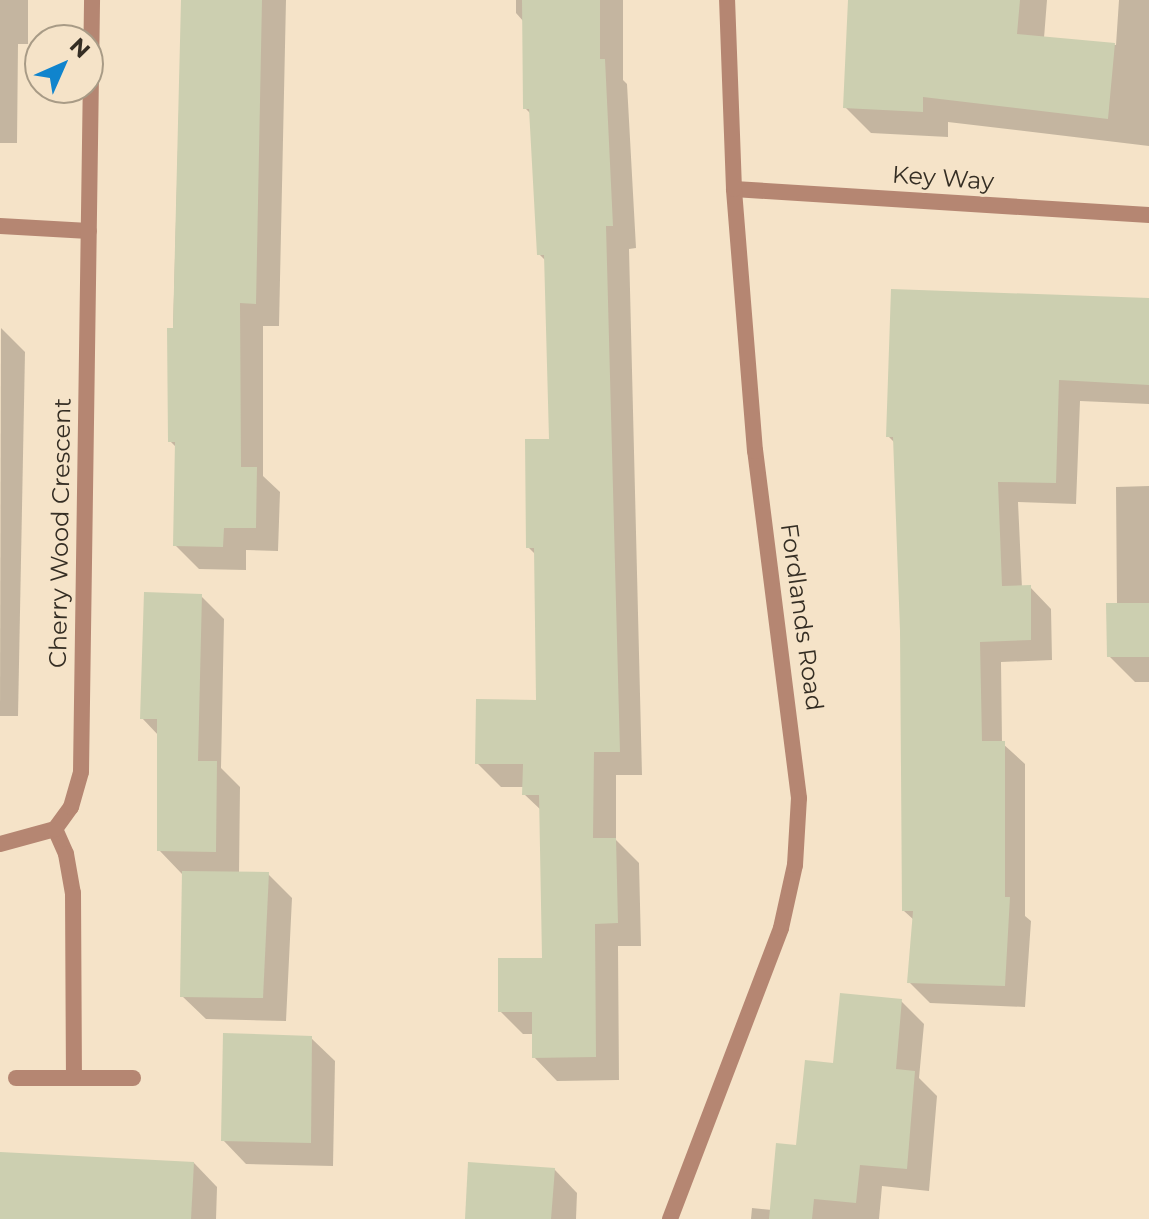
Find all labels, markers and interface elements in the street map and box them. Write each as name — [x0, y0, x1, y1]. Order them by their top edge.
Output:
north arrow — [24, 24, 104, 104]
text: N — [64, 32, 96, 64]
street label: Key Way — [891, 160, 995, 196]
street label: Cherry Wood Crescent — [43, 398, 77, 668]
street label: Fordlands Road — [775, 521, 829, 713]

